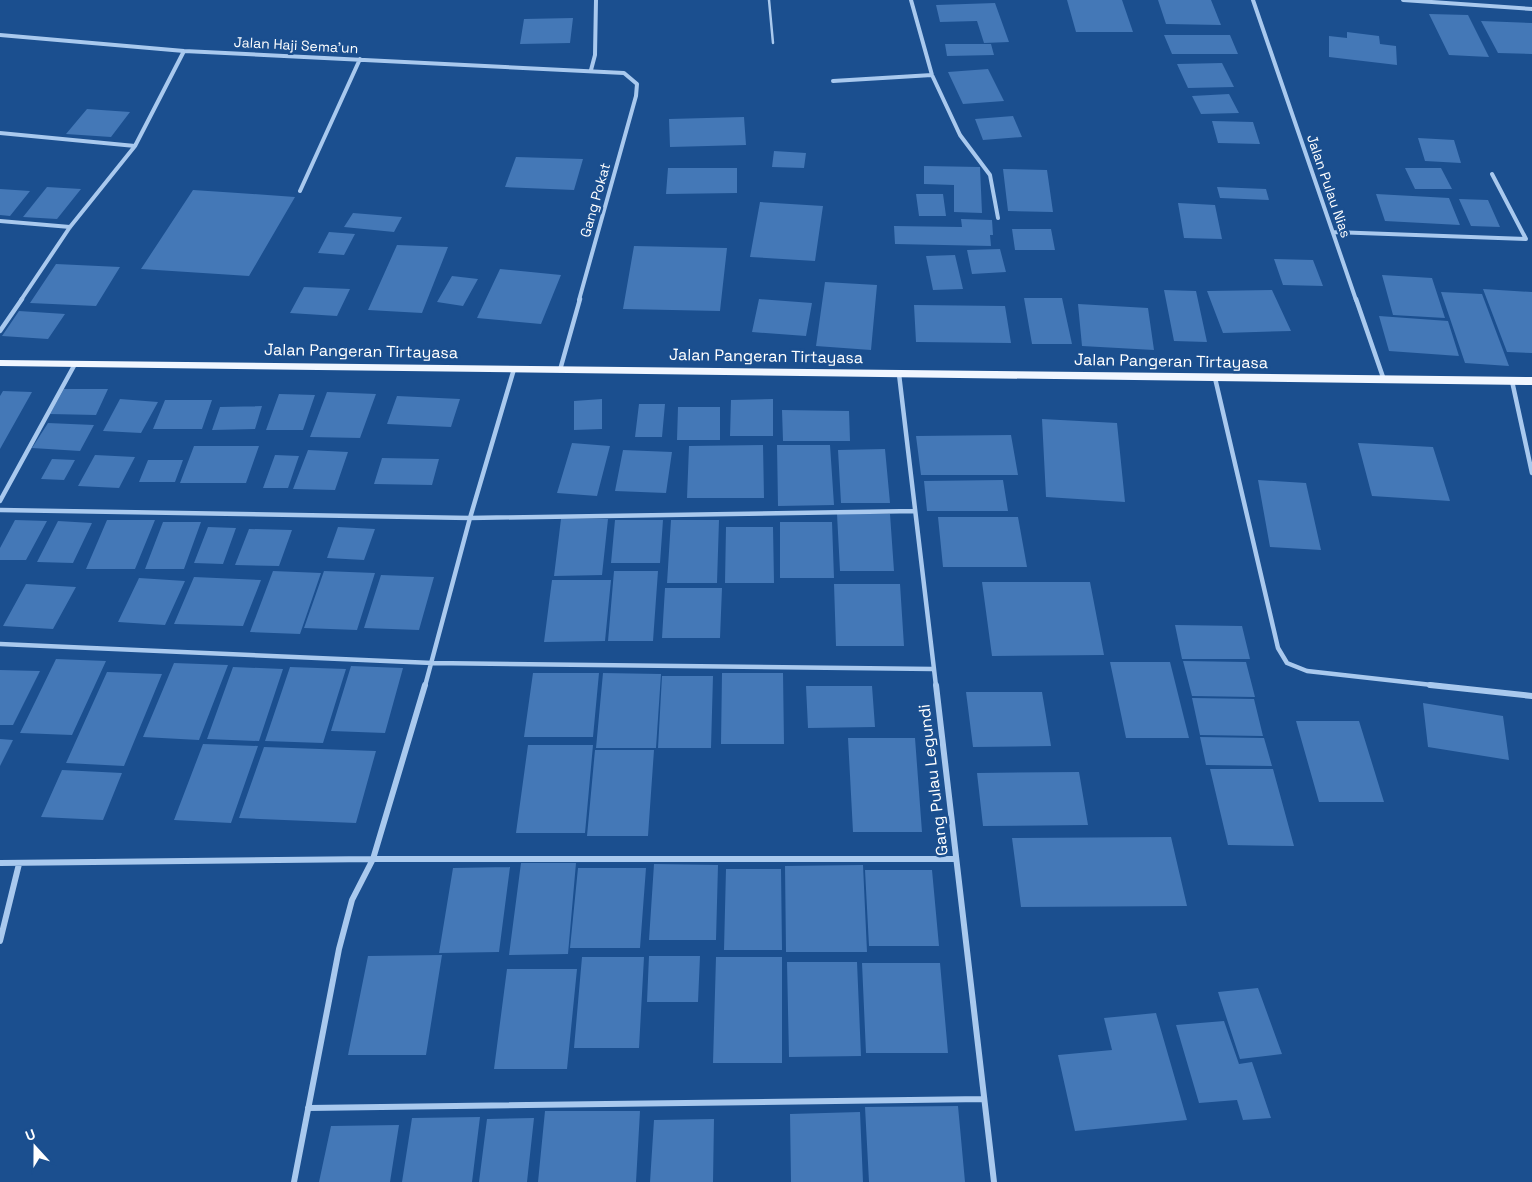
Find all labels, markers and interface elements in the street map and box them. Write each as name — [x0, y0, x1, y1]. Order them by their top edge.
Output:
street label: Jalan Haji Sema'un — [233, 33, 359, 57]
street label: Jalan Pulau Nias — [1303, 132, 1355, 240]
street label: Gang Pokat — [576, 161, 614, 239]
street label: Jalan Pangeran Tirtayasa — [264, 339, 458, 363]
street label: Jalan Pangeran Tirtayasa — [669, 344, 863, 368]
street label: Jalan Pangeran Tirtayasa — [1074, 349, 1268, 373]
street label: Gang Pulau Legundi — [913, 703, 953, 857]
north arrow — [10, 1122, 60, 1172]
text: U — [23, 1125, 38, 1145]

